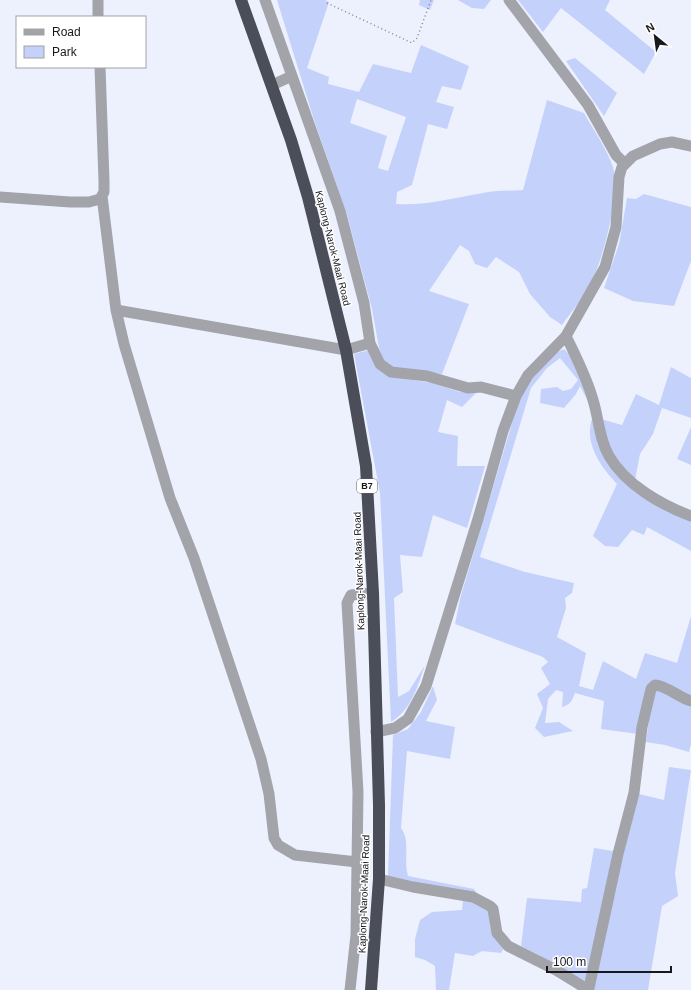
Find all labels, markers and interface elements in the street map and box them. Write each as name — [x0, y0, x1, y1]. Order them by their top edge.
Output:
legend — [16, 16, 146, 68]
north arrow — [635, 16, 675, 56]
text: N — [644, 20, 657, 34]
text: Road — [52, 25, 81, 39]
text: Park — [52, 45, 78, 59]
street label: Kaplong-Narok-Maai Road — [313, 189, 353, 307]
road number: B7 — [357, 479, 377, 493]
street label: Kaplong-Narok-Maai Road — [351, 512, 367, 630]
street label: Kaplong-Narok-Maai Road — [356, 835, 372, 953]
scale bar — [547, 948, 671, 974]
text: 100 m — [553, 955, 586, 969]

